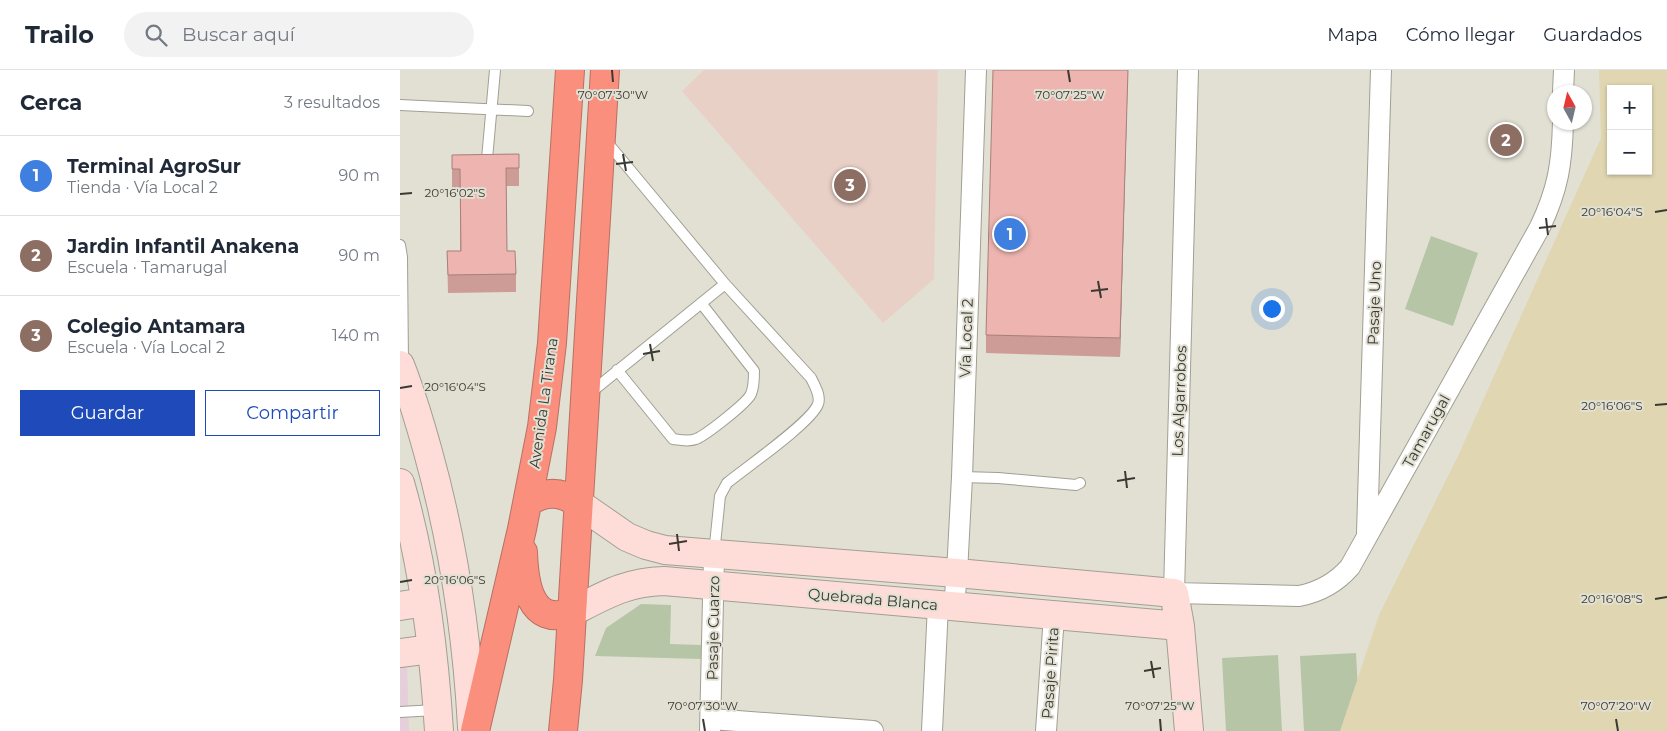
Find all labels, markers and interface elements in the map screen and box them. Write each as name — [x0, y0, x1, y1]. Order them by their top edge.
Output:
search box — [124, 12, 474, 57]
text: Trailo — [25, 20, 94, 49]
icon: search — [142, 21, 170, 49]
text: Buscar aquí — [182, 23, 295, 46]
text: Mapa — [1327, 24, 1378, 46]
text: Cómo llegar — [1406, 24, 1515, 46]
text: Guardados — [1543, 24, 1642, 46]
north arrow — [1547, 85, 1592, 130]
map controls — [1607, 85, 1652, 175]
button: + — [1607, 85, 1652, 130]
text: 70°07'30"W — [578, 87, 648, 102]
text: 70°07'25"W — [1035, 87, 1105, 102]
text: Cerca — [20, 90, 82, 115]
text: 3 resultados — [284, 93, 380, 112]
pin: 2 — [1490, 121, 1522, 159]
button: − — [1607, 130, 1652, 175]
text: Terminal AgroSur — [67, 155, 241, 178]
text: 1 — [33, 166, 39, 185]
text: 90 m — [338, 166, 380, 185]
pin: 3 — [834, 166, 866, 204]
text: Tienda · Vía Local 2 — [67, 178, 218, 197]
text: 20°16'02"S — [425, 185, 485, 200]
text: 20°16'04"S — [1581, 204, 1643, 219]
pin: 1 — [994, 215, 1026, 253]
text: Jardin Infantil Anakena — [67, 235, 299, 258]
text: 2 — [31, 246, 41, 265]
text: 90 m — [338, 246, 380, 265]
text: Escuela · Tamarugal — [67, 258, 227, 277]
street label: Pasaje Uno — [1363, 261, 1385, 345]
your location — [1259, 296, 1285, 322]
street label: Vía Local 2 — [955, 298, 977, 378]
text: Colegio Antamara — [67, 315, 246, 338]
text: 3 — [31, 326, 41, 345]
text: 140 m — [332, 326, 380, 345]
street label: Avenida La Tirana — [524, 336, 562, 470]
text: Escuela · Vía Local 2 — [67, 338, 225, 357]
street label: Los Algarrobos — [1168, 345, 1190, 457]
text: 20°16'04"S — [424, 379, 486, 394]
button: Guardar — [20, 390, 195, 436]
button: Compartir — [205, 390, 380, 436]
street label: Tamarugal — [1398, 391, 1454, 471]
text: 20°16'06"S — [1581, 398, 1643, 413]
text: 20°16'06"S — [424, 572, 486, 587]
street label: Pasaje Cuarzo — [703, 575, 723, 681]
street label: Quebrada Blanca — [807, 584, 939, 614]
text: 20°16'08"S — [1581, 591, 1643, 606]
street label: Pasaje Pirita — [1037, 626, 1063, 720]
text: 70°07'30"W — [668, 698, 738, 713]
text: 70°07'25"W — [1125, 698, 1195, 713]
text: 70°07'20"W — [1581, 698, 1651, 713]

